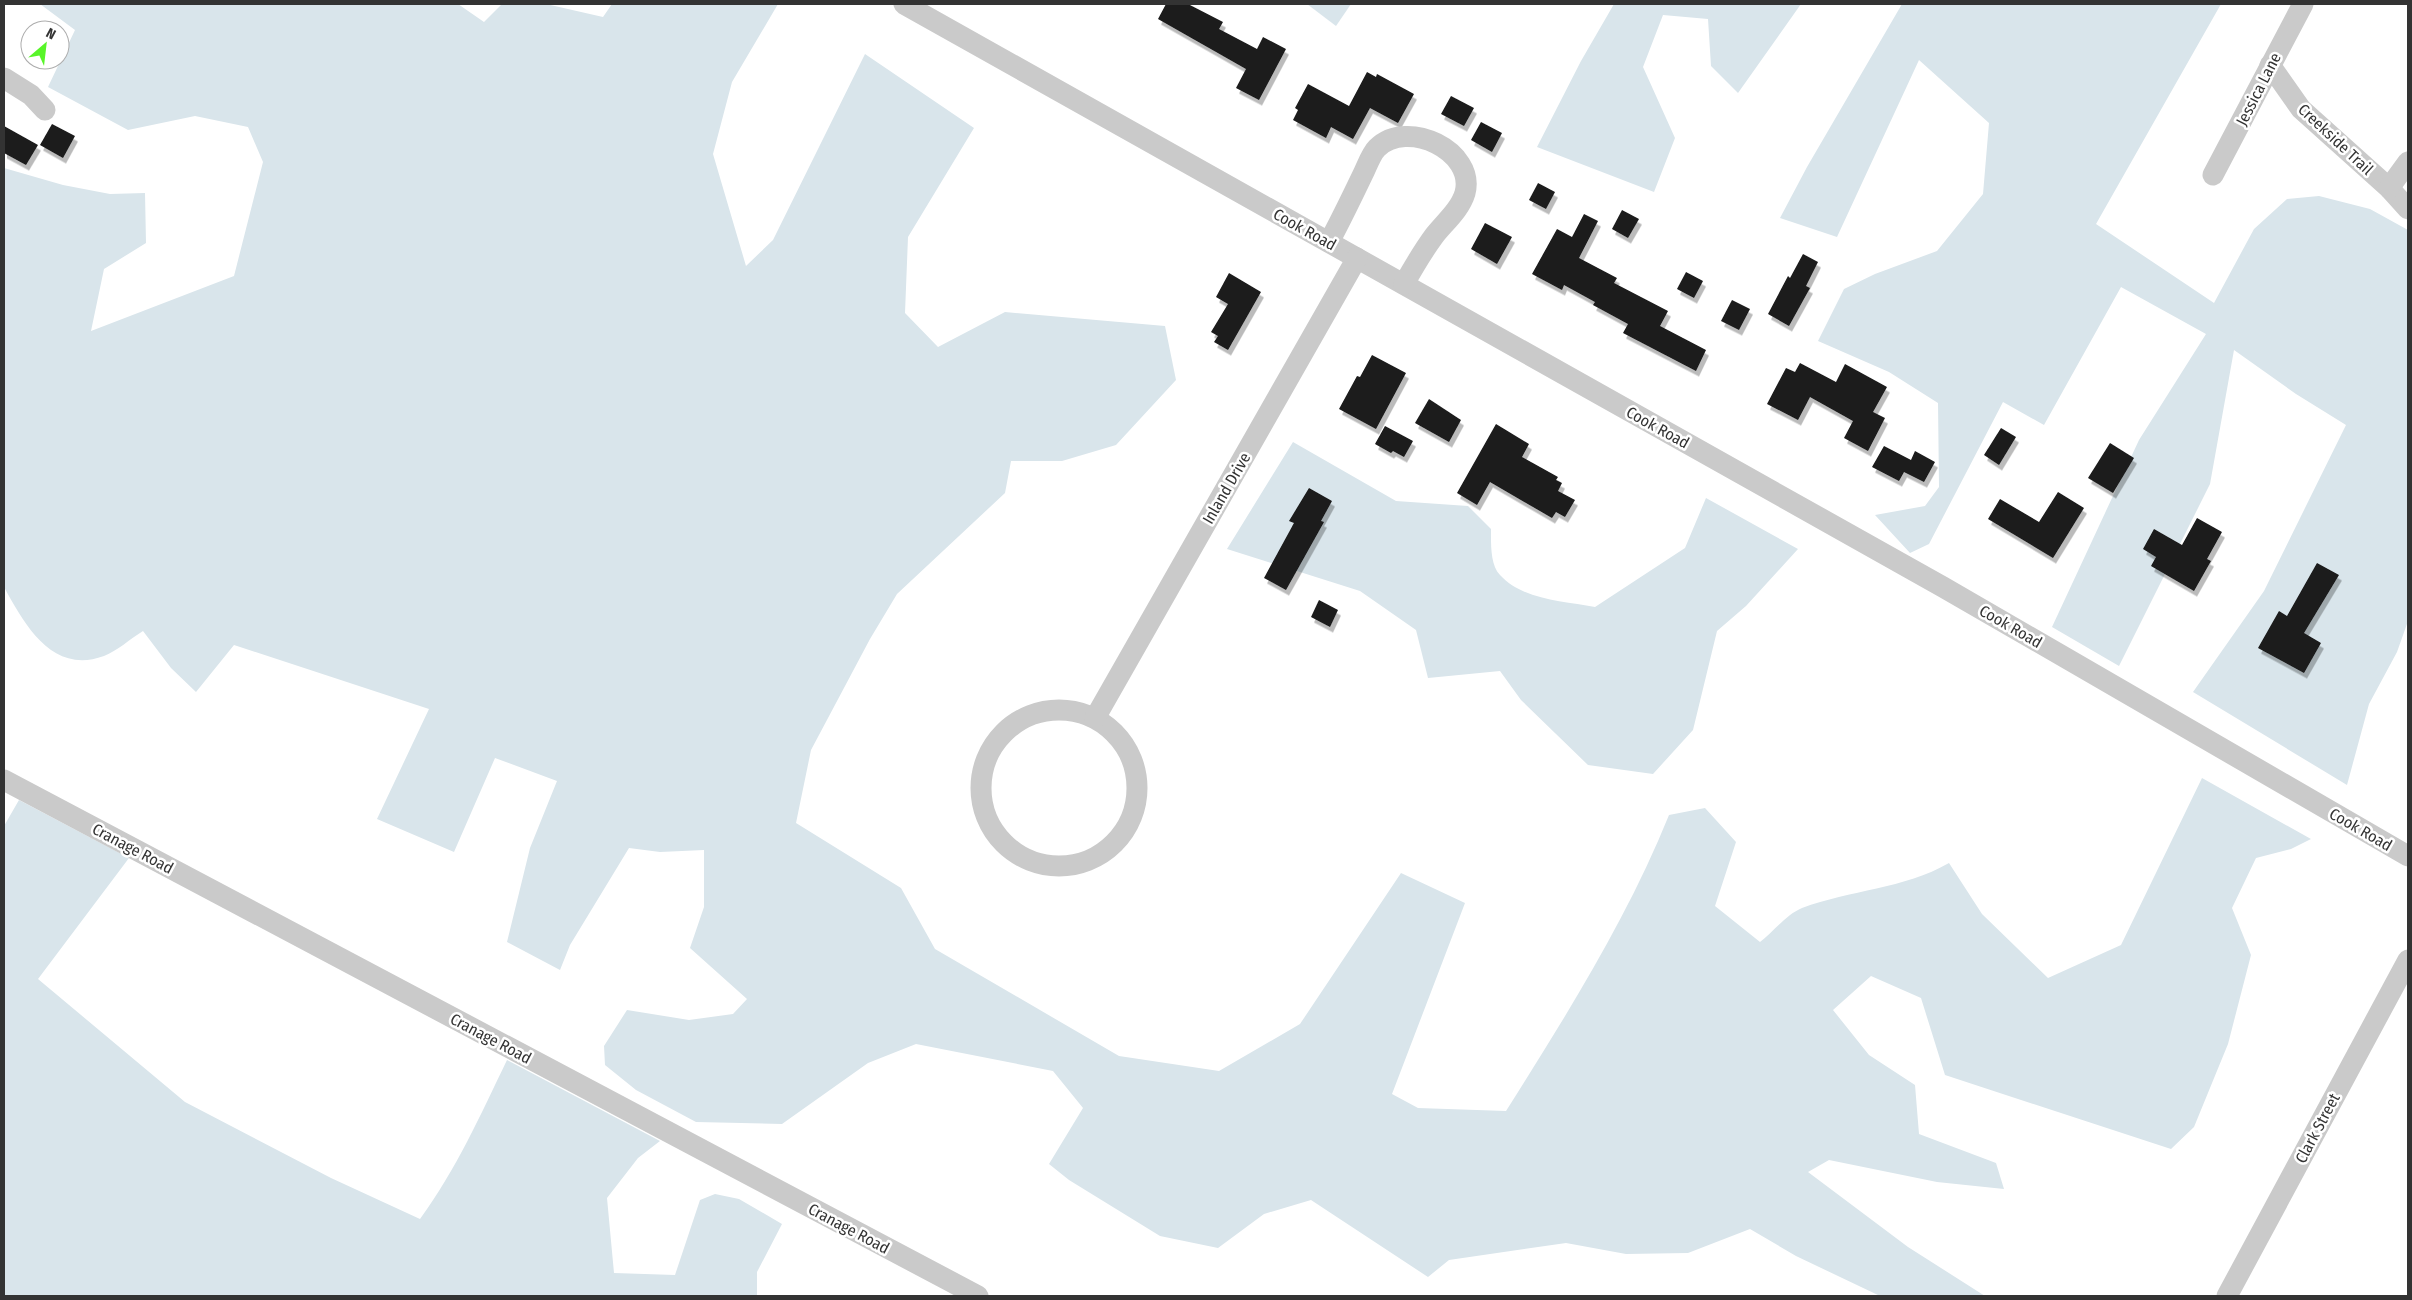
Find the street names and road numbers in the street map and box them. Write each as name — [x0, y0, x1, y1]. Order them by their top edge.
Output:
street label: Jessica Lane — [2232, 50, 2285, 129]
street label: Creekside Trail — [2294, 100, 2377, 179]
street label: Cook Road — [1270, 204, 1340, 254]
street label: Cook Road — [1623, 402, 1693, 452]
street label: Inland Drive — [1198, 449, 1255, 527]
street label: Cook Road — [1976, 601, 2045, 652]
street label: Cook Road — [2326, 804, 2395, 855]
street label: Cranage Road — [89, 819, 177, 878]
street label: Cranage Road — [447, 1009, 535, 1068]
street label: Clark Street — [2291, 1090, 2344, 1166]
street label: Cranage Road — [805, 1199, 893, 1258]

